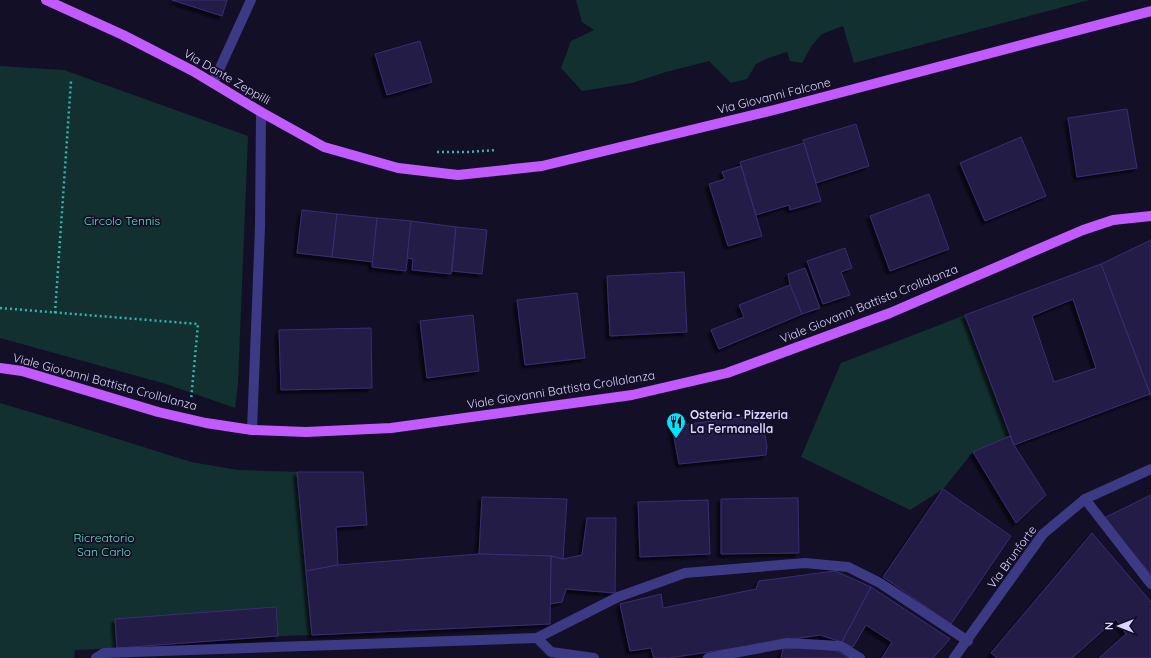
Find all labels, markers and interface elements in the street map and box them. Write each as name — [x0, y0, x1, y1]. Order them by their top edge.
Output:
street label: Via Dante Zeppilli — [181, 46, 273, 107]
street label: Via Giovanni Falcone — [716, 74, 832, 117]
park label: Circolo Tennis — [84, 213, 160, 228]
street label: Viale Giovanni Battista Crollalanza — [778, 261, 960, 346]
street label: Viale Giovanni Battista Crollalanza — [11, 350, 199, 413]
street label: Viale Giovanni Battista Crollalanza — [466, 367, 656, 412]
place label: Osteria - Pizzeria La Fermanella — [690, 407, 788, 436]
restaurant icon: Osteria - Pizzeria La Fermanella — [665, 411, 687, 439]
street label: Via Brunforte — [984, 522, 1039, 591]
park label: Ricreatorio San Carlo — [74, 530, 134, 559]
north arrow — [1099, 606, 1139, 646]
text: N — [1102, 622, 1116, 630]

